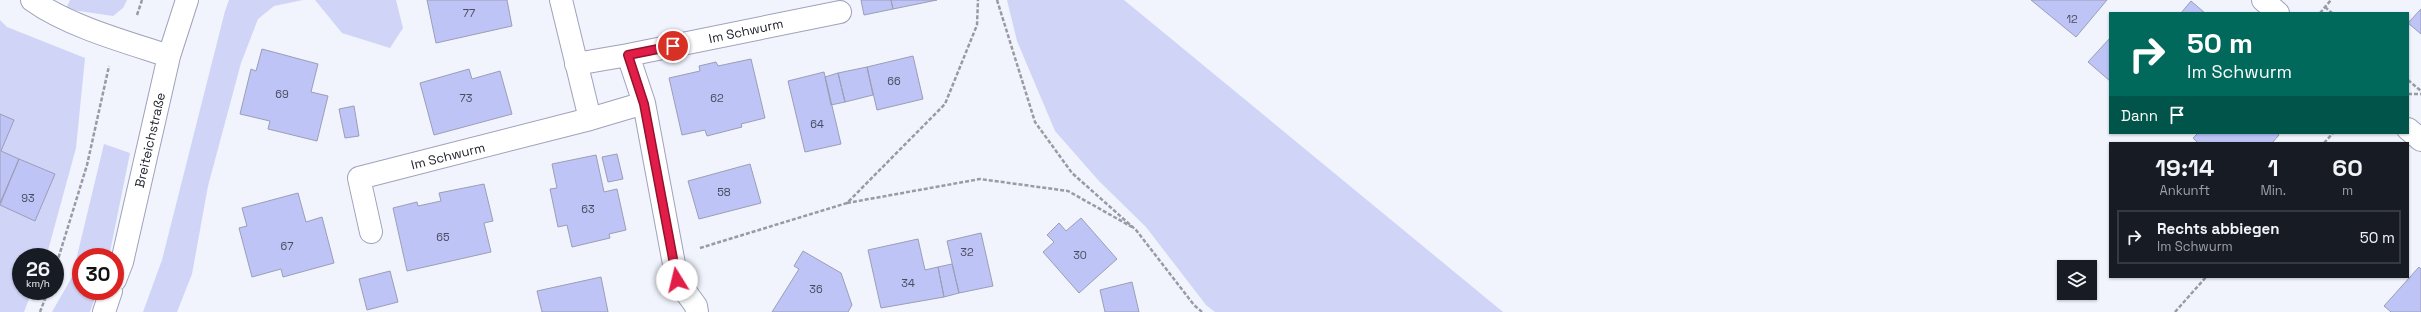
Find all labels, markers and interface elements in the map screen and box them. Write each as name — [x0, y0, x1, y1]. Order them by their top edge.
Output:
house number: 77 — [463, 6, 475, 20]
house number: 12 — [2066, 12, 2078, 26]
street label: Im Schwurm — [707, 15, 785, 47]
text: 50 m — [2187, 25, 2253, 61]
icon: right — [2121, 28, 2173, 80]
pin — [656, 29, 690, 63]
icon: arrive — [662, 35, 684, 57]
text: Im Schwurm — [2187, 60, 2292, 83]
house number: 66 — [887, 74, 901, 88]
house number: 69 — [275, 87, 289, 101]
street label: Breiteichstraße — [131, 91, 169, 189]
house number: 73 — [460, 91, 473, 105]
house number: 62 — [710, 91, 724, 105]
icon: arrive — [2166, 104, 2188, 126]
text: Dann — [2121, 106, 2158, 125]
house number: 64 — [810, 117, 824, 131]
street label: Im Schwurm — [409, 139, 487, 173]
text: 19:14 — [2155, 152, 2214, 183]
text: 1 — [2268, 152, 2279, 183]
text: 60 — [2332, 152, 2363, 183]
text: Ankunft — [2160, 182, 2210, 199]
text: Min. — [2260, 182, 2286, 199]
text: m — [2342, 182, 2353, 199]
house number: 58 — [717, 185, 731, 199]
house number: 93 — [21, 191, 35, 205]
house number: 63 — [581, 202, 595, 216]
text: Rechts abbiegen — [2157, 219, 2279, 238]
icon: right — [2123, 226, 2145, 248]
text: 50 m — [2360, 228, 2395, 247]
house number: 65 — [436, 230, 450, 244]
text: Im Schwurm — [2157, 238, 2233, 255]
house number: 67 — [281, 239, 293, 253]
house number: 32 — [960, 245, 974, 259]
speed limit sign: 30 — [72, 248, 124, 300]
house number: 30 — [1073, 248, 1087, 262]
text: 26 — [26, 256, 50, 282]
position arrow — [656, 259, 698, 301]
map controls — [2057, 260, 2097, 300]
button: layers — [2057, 260, 2097, 300]
house number: 34 — [901, 276, 915, 290]
text: km/h — [26, 277, 50, 290]
house number: 36 — [809, 282, 823, 296]

